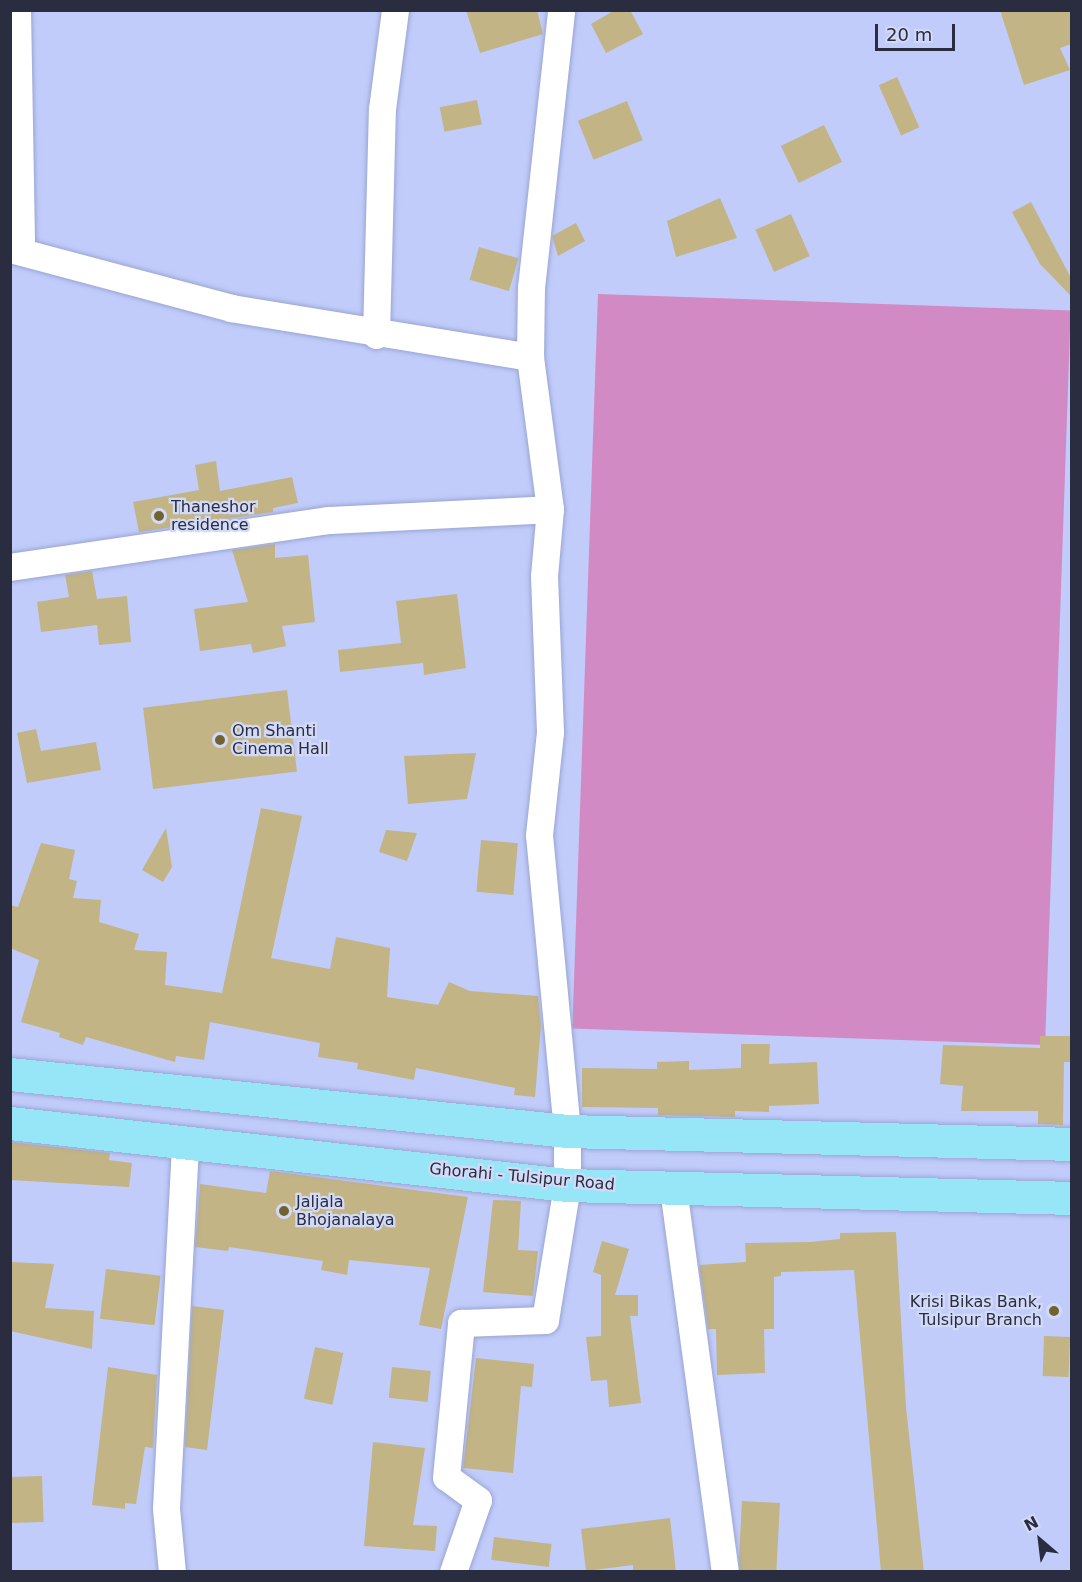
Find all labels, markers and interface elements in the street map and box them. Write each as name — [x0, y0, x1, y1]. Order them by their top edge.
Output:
scale bar — [878, 12, 958, 50]
text: 20 m — [886, 24, 932, 45]
place label: Thaneshor residence — [171, 497, 256, 535]
marker: Thaneshor residence — [152, 509, 166, 523]
place label: Om Shanti Cinema Hall — [232, 721, 329, 759]
marker: Om Shanti Cinema Hall — [213, 733, 227, 747]
street label: Ghorahi - Tulsipur Road — [428, 1159, 616, 1195]
place label: Jaljala Bhojanalaya — [296, 1192, 395, 1230]
marker: Jaljala Bhojanalaya — [277, 1204, 291, 1218]
place label: Krisi Bikas Bank, Tulsipur Branch — [910, 1292, 1042, 1330]
marker: Krisi Bikas Bank, Tulsipur Branch — [1047, 1304, 1061, 1318]
north arrow — [1010, 1510, 1070, 1570]
text: N — [1021, 1512, 1042, 1535]

